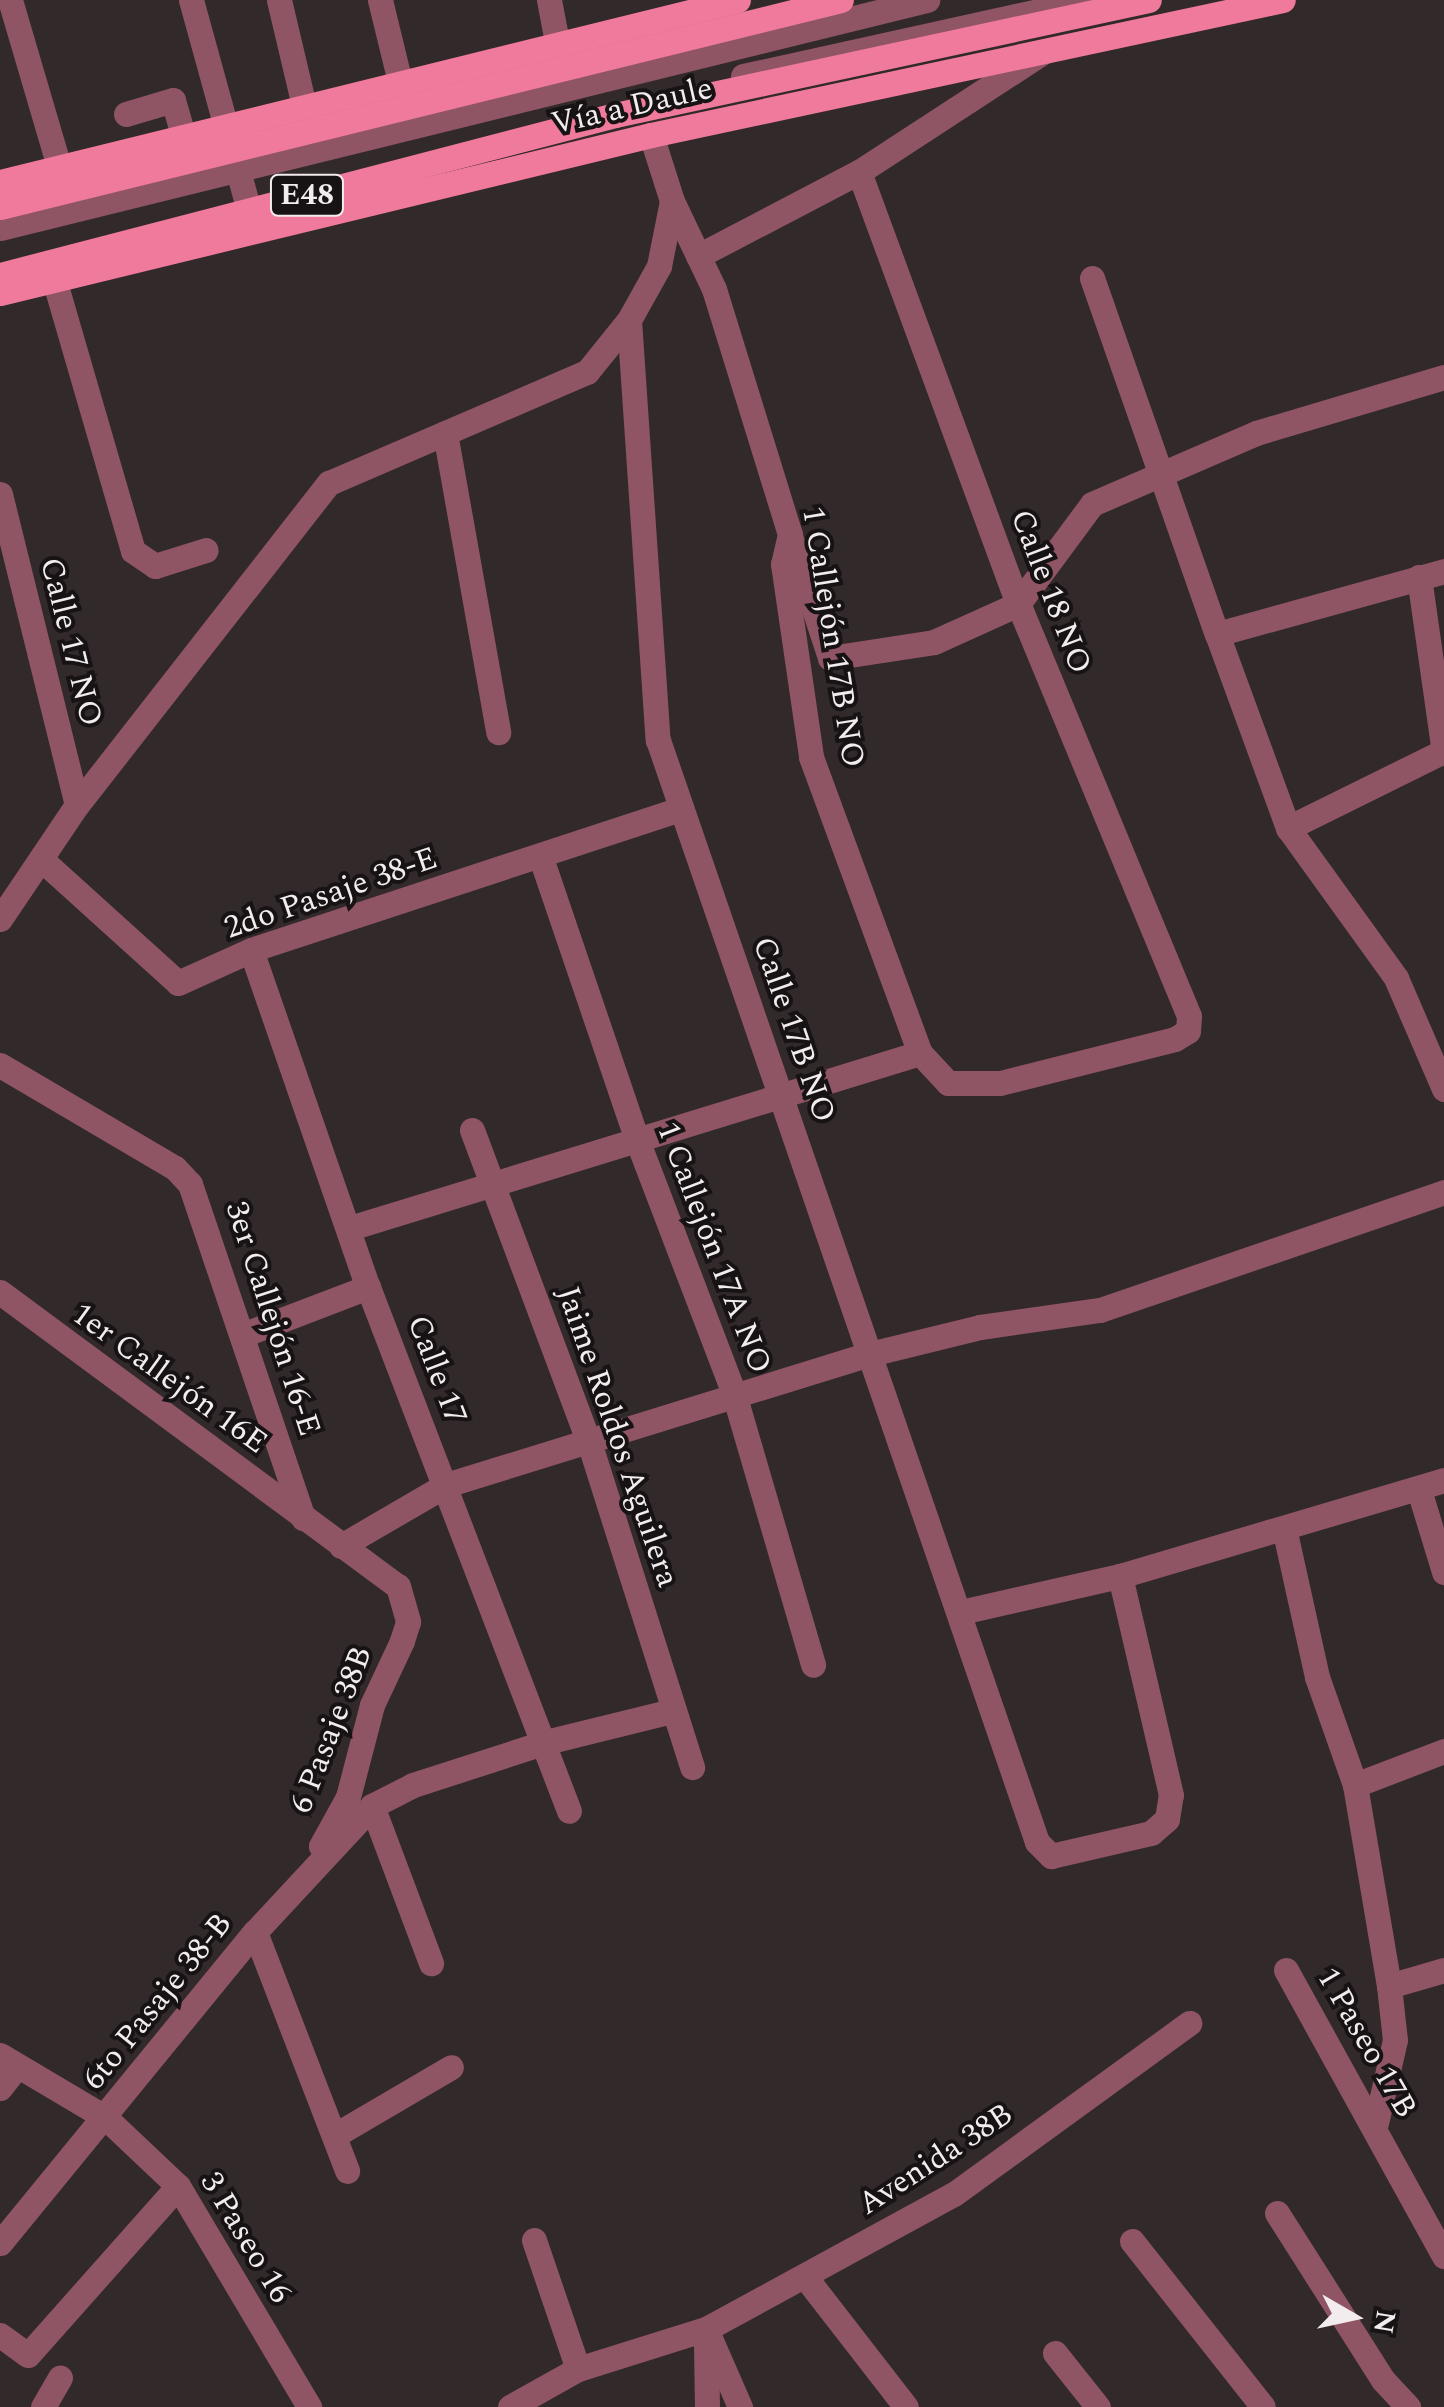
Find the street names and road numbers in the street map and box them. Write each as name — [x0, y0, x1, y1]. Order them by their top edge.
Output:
street label: Vía a Daule — [548, 70, 716, 144]
road number: E48 — [270, 170, 344, 220]
street label: 1 Callejón 17B NO — [792, 504, 872, 770]
street label: Calle 18 NO — [1001, 505, 1099, 679]
street label: Calle 17 NO — [31, 554, 109, 730]
street label: 2do Pasaje 38-E — [220, 840, 442, 948]
street label: Calle 17B NO — [743, 932, 843, 1128]
street label: 1 Callejón 17A NO — [647, 1117, 779, 1379]
street label: 3er Callejón 16-E — [216, 1197, 328, 1441]
street label: Jaime Roldos Aguilera — [548, 1282, 686, 1592]
street label: 1er Callejón 16E — [64, 1295, 274, 1463]
street label: Calle 17 — [398, 1310, 474, 1430]
street label: 6 Pasaje 38B — [283, 1641, 381, 1819]
street label: 6to Pasaje 38-B — [75, 1906, 241, 2098]
street label: 1 Paseo 17B — [1308, 1961, 1424, 2125]
street label: Avenida 38B — [851, 2096, 1021, 2224]
street label: 3 Paseo 16 — [191, 2166, 299, 2310]

